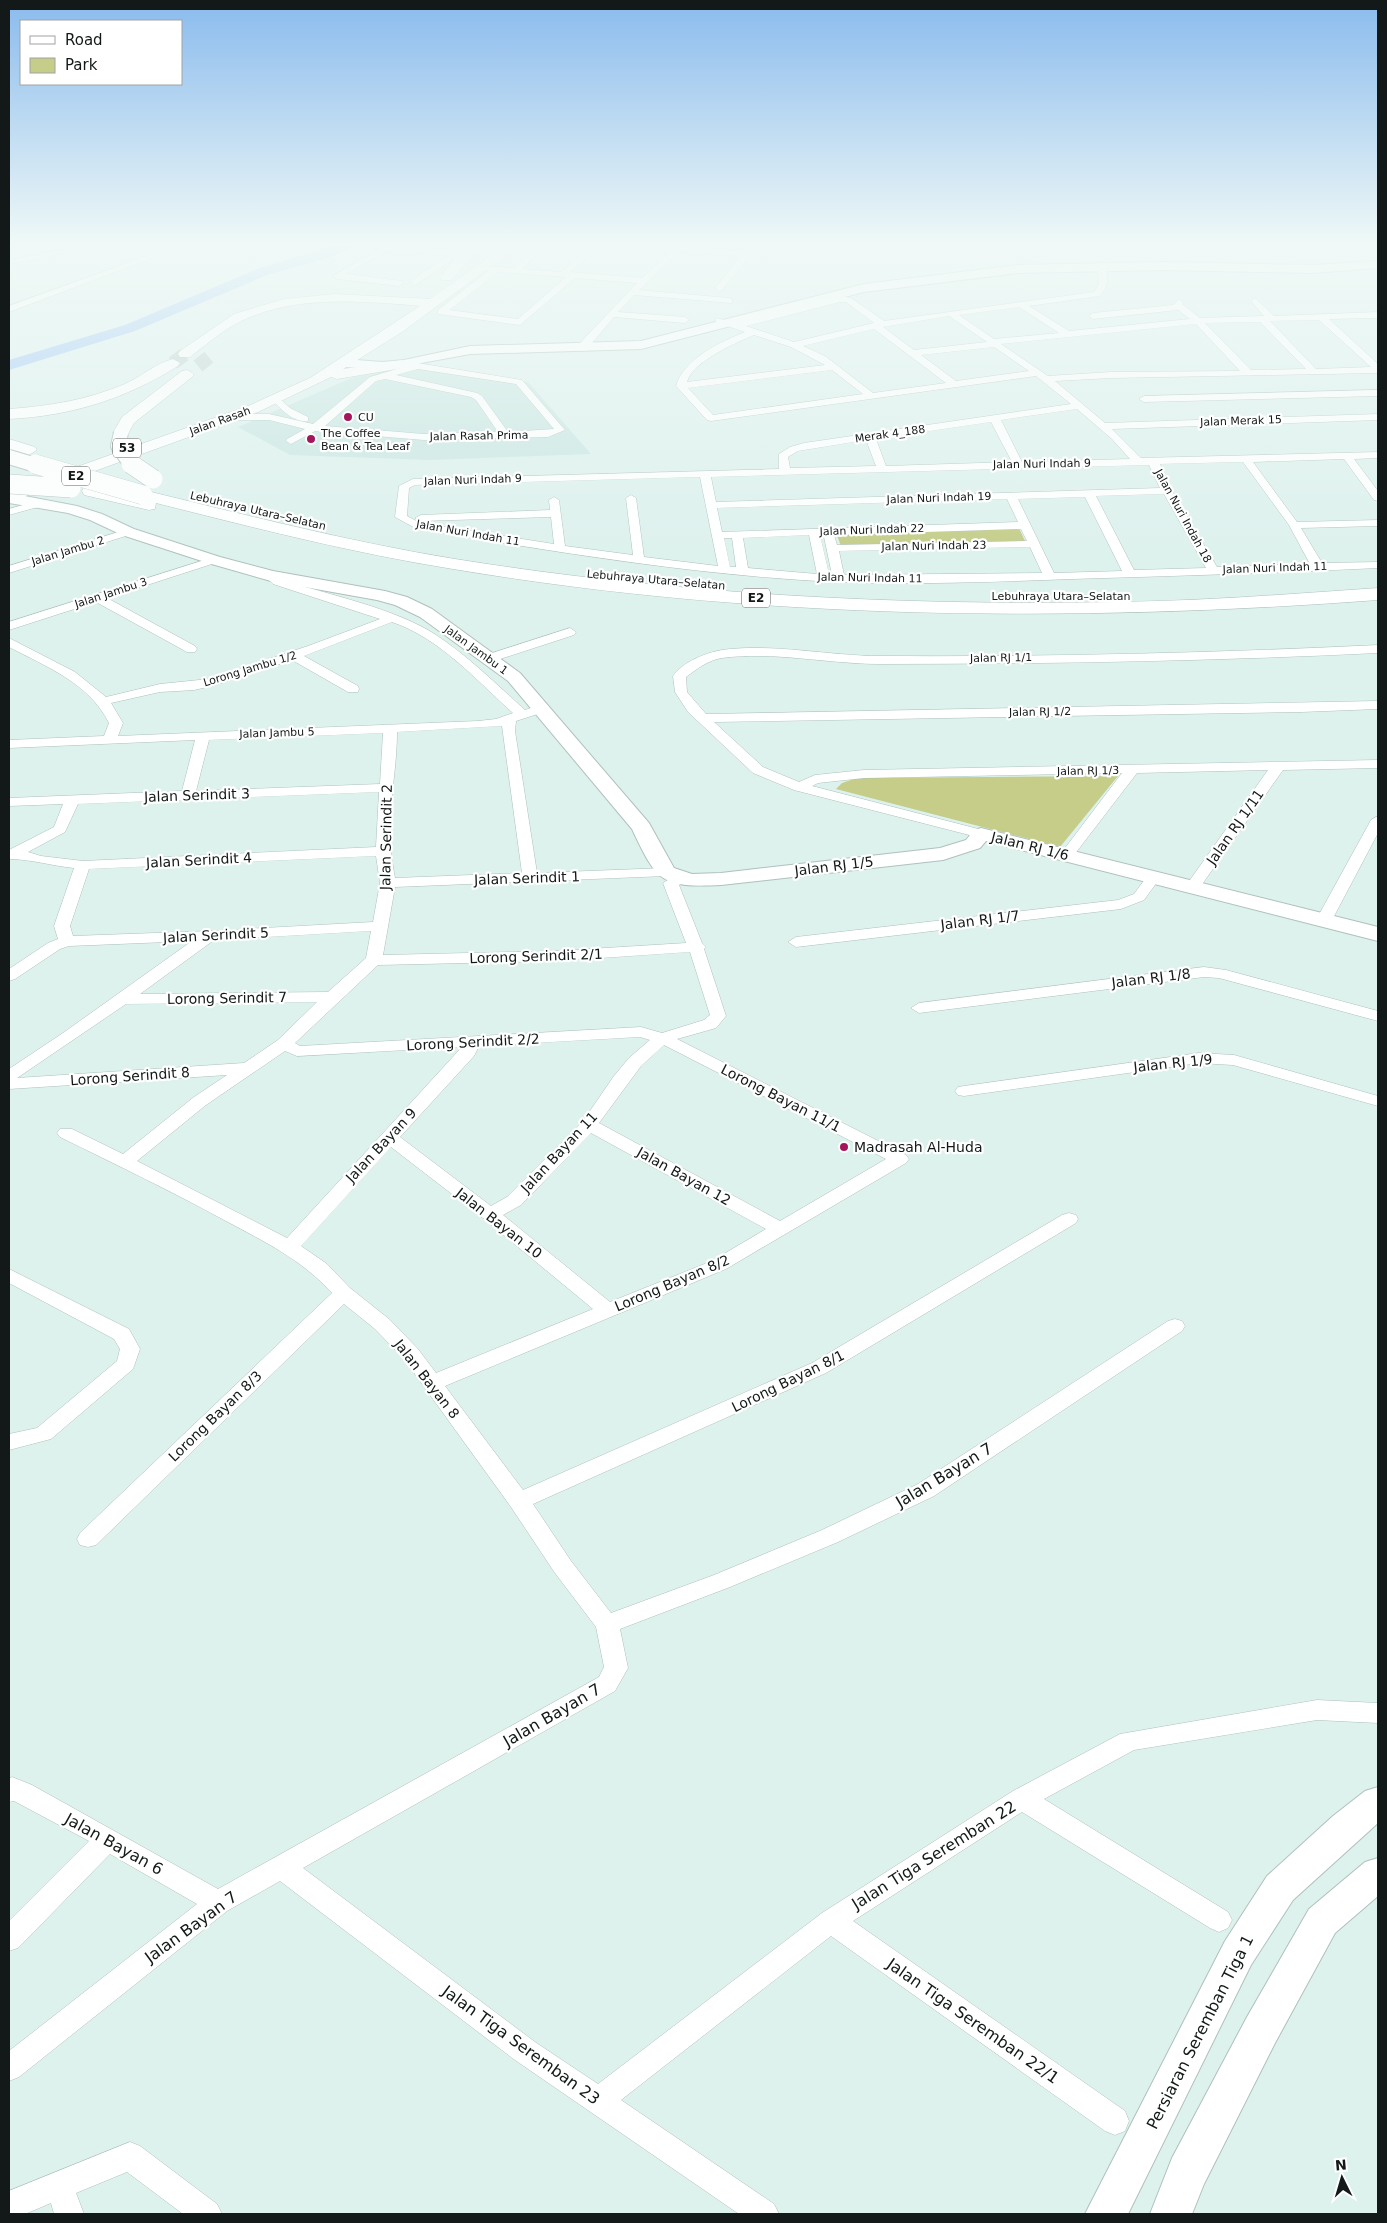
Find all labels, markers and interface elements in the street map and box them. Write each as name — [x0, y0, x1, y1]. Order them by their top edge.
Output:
legend — [20, 20, 182, 85]
text: Road — [65, 31, 103, 49]
text: Park — [65, 56, 98, 74]
street label: Jalan Rasah — [187, 404, 252, 438]
marker: CU — [342, 411, 354, 423]
place label: CU — [358, 411, 374, 424]
street label: Jalan Merak 15 — [1199, 413, 1282, 429]
street label: Merak 4_188 — [854, 423, 926, 445]
place label: The Coffee Bean & Tea Leaf — [320, 427, 411, 453]
street label: Jalan Rasah Prima — [428, 429, 529, 443]
marker: The Coffee Bean & Tea Leaf — [305, 433, 317, 445]
road number: 53 — [113, 438, 141, 458]
street label: Jalan Nuri Indah 9 — [992, 457, 1091, 471]
road number: E2 — [62, 466, 90, 486]
street label: Jalan Nuri Indah 18 — [1151, 466, 1214, 565]
street label: Jalan Nuri Indah 9 — [423, 472, 522, 488]
street label: Lebuhraya Utara–Selatan — [189, 489, 327, 533]
street label: Jalan Nuri Indah 19 — [885, 490, 992, 506]
street label: Jalan Nuri Indah 11 — [414, 517, 521, 549]
street label: Jalan Nuri Indah 22 — [818, 522, 925, 538]
street label: Jalan Jambu 2 — [29, 534, 106, 569]
street label: Jalan Nuri Indah 23 — [880, 539, 987, 553]
street label: Jalan Nuri Indah 11 — [1221, 560, 1328, 576]
street label: Lebuhraya Utara–Selatan — [586, 567, 726, 593]
street label: Jalan Nuri Indah 11 — [816, 571, 923, 585]
street label: Jalan Jambu 3 — [72, 575, 149, 611]
road number: E2 — [742, 588, 770, 608]
street label: Lebuhraya Utara–Selatan — [991, 590, 1131, 603]
street label: Jalan Jambu 1 — [441, 622, 510, 677]
street label: Lorong Jambu 1/2 — [202, 649, 298, 689]
street label: Jalan RJ 1/1 — [969, 651, 1032, 665]
street label: Jalan RJ 1/2 — [1008, 705, 1071, 719]
street label: Jalan Jambu 5 — [238, 725, 315, 741]
street label: Jalan RJ 1/3 — [1056, 764, 1119, 778]
street label: Jalan Serindit 2 — [377, 784, 395, 891]
street label: Jalan Serindit 3 — [143, 785, 250, 805]
street label: Jalan RJ 1/11 — [1203, 786, 1267, 869]
street label: Jalan RJ 1/6 — [989, 828, 1071, 863]
street label: Jalan Serindit 4 — [145, 849, 253, 871]
street label: Jalan RJ 1/5 — [793, 853, 874, 879]
street label: Jalan Serindit 1 — [473, 868, 580, 888]
street label: Jalan RJ 1/7 — [939, 907, 1020, 933]
street label: Jalan Serindit 5 — [162, 924, 269, 946]
street label: Lorong Serindit 2/1 — [469, 946, 603, 966]
street label: Jalan RJ 1/8 — [1110, 965, 1191, 991]
street label: Lorong Serindit 7 — [167, 989, 287, 1007]
street label: Lorong Serindit 2/2 — [406, 1031, 540, 1053]
street label: Jalan RJ 1/9 — [1132, 1051, 1213, 1075]
street label: Lorong Bayan 11/1 — [718, 1061, 844, 1135]
street label: Lorong Serindit 8 — [70, 1064, 190, 1088]
street label: Jalan Bayan 9 — [342, 1105, 420, 1186]
street label: Jalan Bayan 11 — [517, 1108, 601, 1196]
place label: Madrasah Al-Huda — [854, 1139, 982, 1155]
marker: Madrasah Al-Huda — [838, 1141, 850, 1153]
street label: Jalan Bayan 12 — [633, 1143, 734, 1208]
street label: Jalan Bayan 10 — [452, 1184, 545, 1262]
street label: Lorong Bayan 8/2 — [612, 1252, 732, 1314]
street label: Jalan Bayan 8 — [391, 1336, 463, 1422]
street label: Lorong Bayan 8/1 — [729, 1347, 847, 1415]
street label: Lorong Bayan 8/3 — [165, 1367, 265, 1465]
street label: Jalan Bayan 7 — [891, 1439, 996, 1512]
street label: Jalan Bayan 7 — [499, 1679, 604, 1751]
street label: Jalan Tiga Seremban 22 — [848, 1797, 1020, 1914]
street label: Jalan Bayan 6 — [61, 1809, 166, 1879]
street label: Jalan Bayan 7 — [140, 1887, 241, 1967]
street label: Persiaran Seremban Tiga 1 — [1143, 1932, 1257, 2132]
street label: Jalan Tiga Seremban 22/1 — [883, 1954, 1063, 2088]
street label: Jalan Tiga Seremban 23 — [438, 1981, 603, 2109]
north arrow — [1317, 2153, 1367, 2203]
text: N — [1334, 2157, 1347, 2174]

